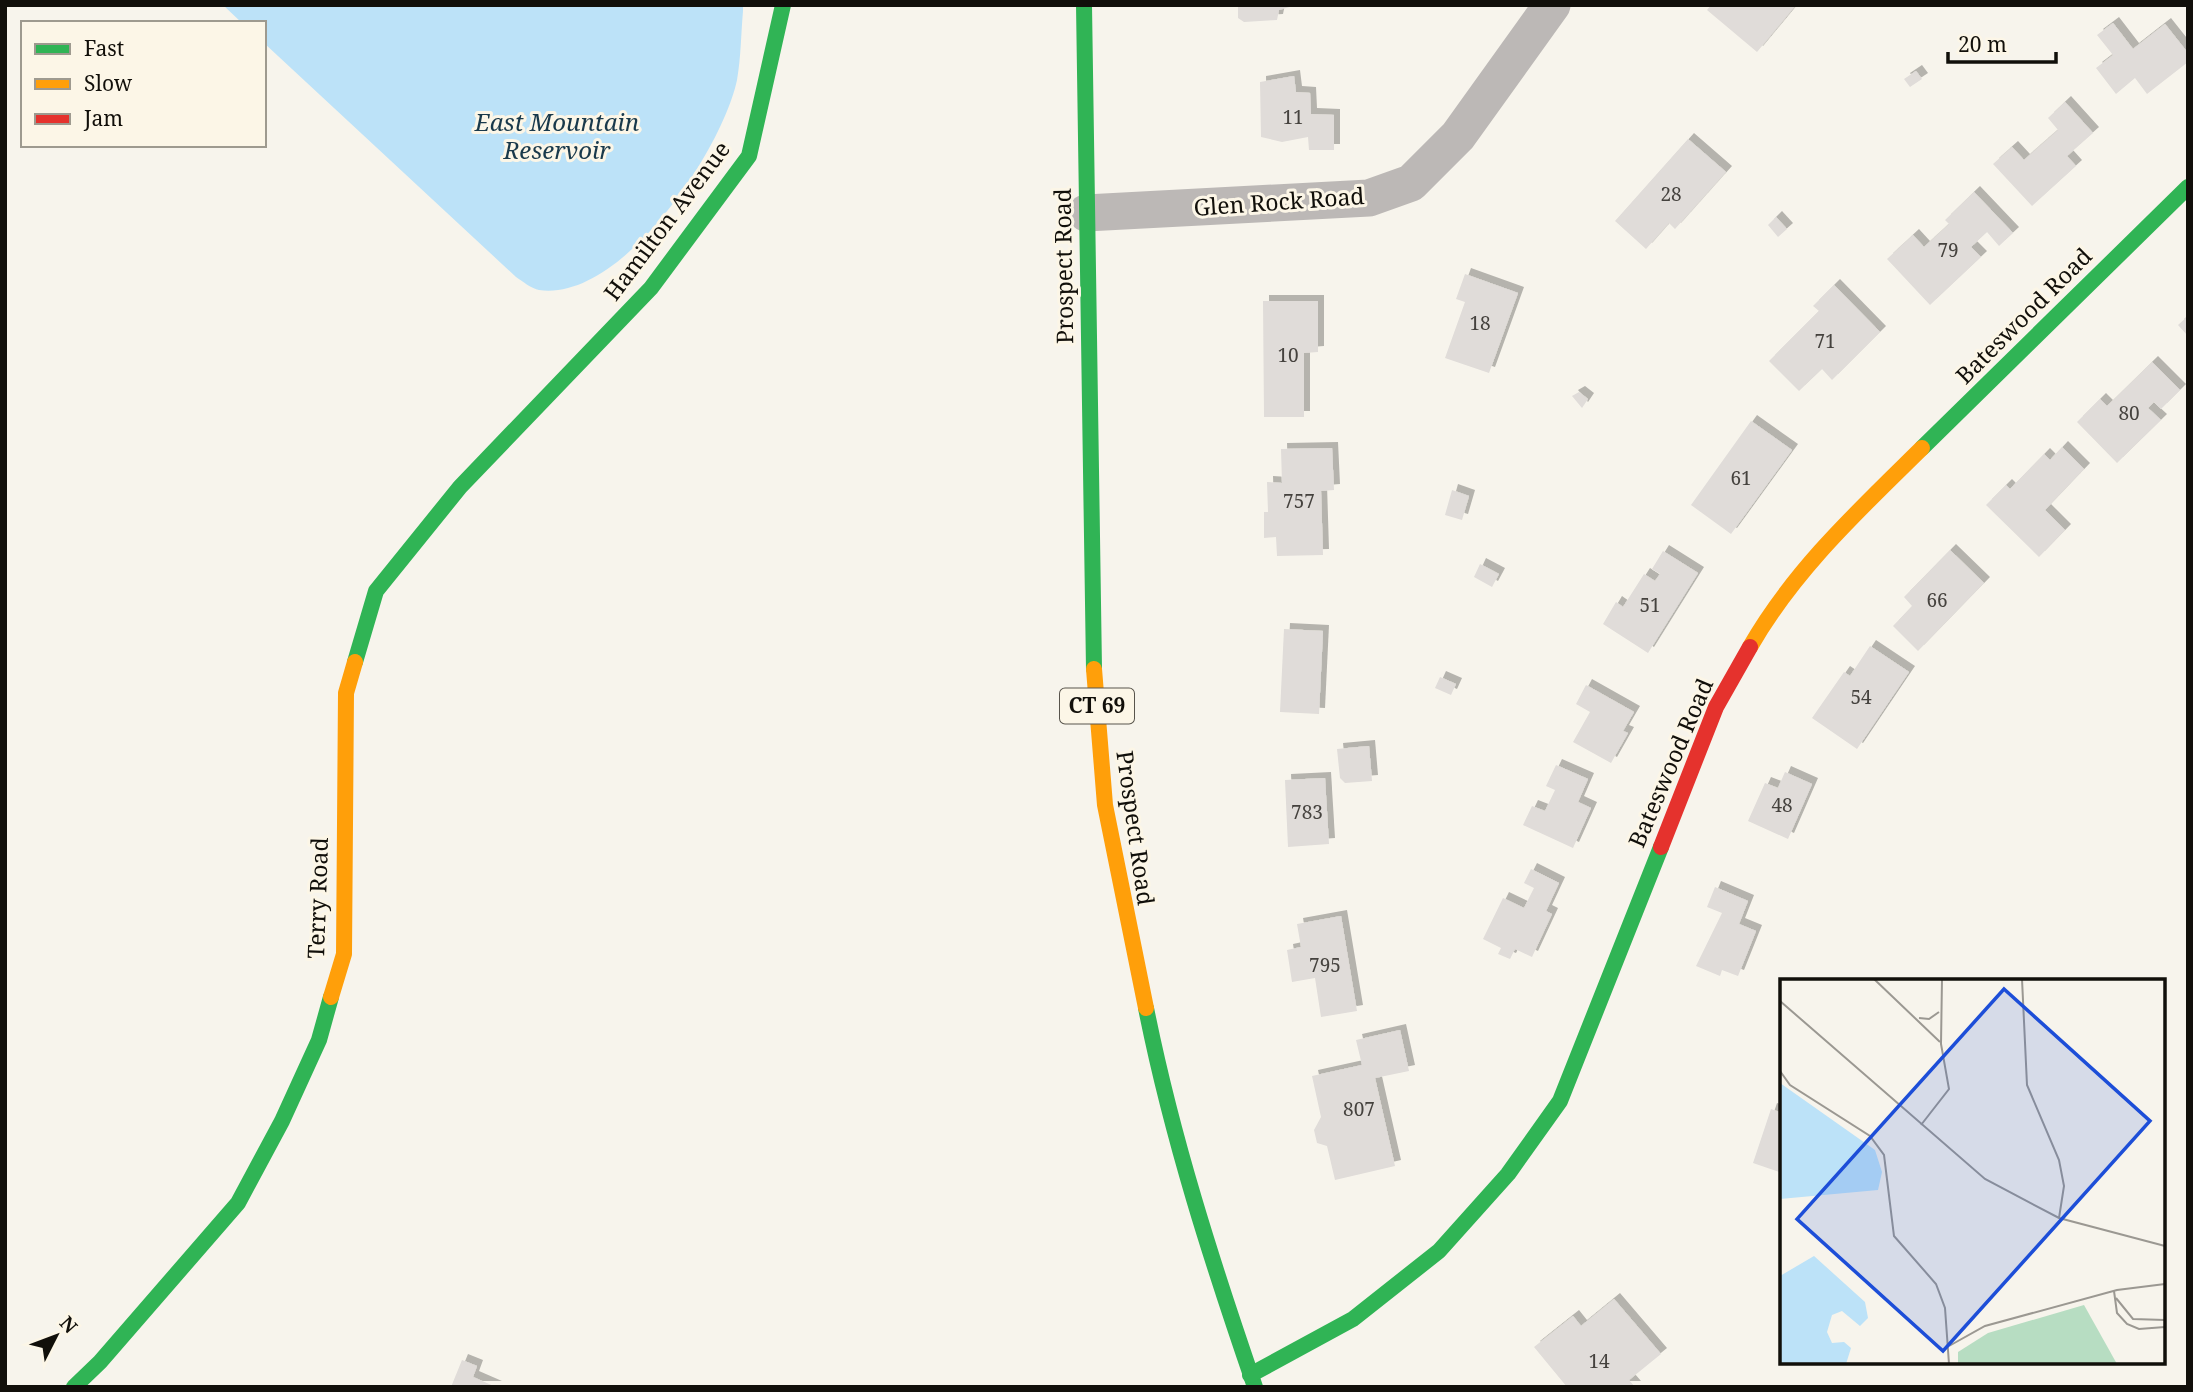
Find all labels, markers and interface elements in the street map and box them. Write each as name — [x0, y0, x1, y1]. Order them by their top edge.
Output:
legend — [21, 21, 266, 147]
scale bar — [1948, 21, 2056, 65]
text: 20 m — [1958, 30, 2007, 58]
text: Fast — [84, 34, 124, 62]
text: Slow — [84, 69, 133, 97]
text: Jam — [83, 104, 123, 132]
house number: 11 — [1282, 104, 1304, 130]
water label: East Mountain Reservoir — [474, 105, 639, 166]
street label: Hamilton Avenue — [596, 134, 737, 307]
street label: Glen Rock Road — [1192, 179, 1365, 223]
house number: 28 — [1660, 181, 1682, 207]
street label: Prospect Road — [1046, 188, 1080, 344]
house number: 79 — [1937, 237, 1959, 263]
street label: Bateswood Road — [1948, 240, 2098, 390]
house number: 18 — [1469, 310, 1491, 336]
house number: 71 — [1814, 328, 1836, 354]
house number: 10 — [1277, 342, 1299, 368]
house number: 80 — [2118, 400, 2140, 426]
house number: 61 — [1730, 465, 1752, 491]
house number: 757 — [1283, 488, 1315, 514]
house number: 66 — [1926, 587, 1948, 613]
house number: 51 — [1639, 592, 1661, 618]
street label: Bateswood Road — [1620, 673, 1720, 852]
house number: 54 — [1850, 684, 1872, 710]
road number: CT 69 — [1060, 688, 1134, 724]
street label: Prospect Road — [1109, 749, 1163, 907]
house number: 48 — [1771, 792, 1793, 818]
house number: 783 — [1291, 799, 1323, 825]
street label: Terry Road — [299, 837, 335, 959]
house number: 795 — [1309, 952, 1341, 978]
inset map — [1780, 979, 2165, 1364]
house number: 807 — [1343, 1096, 1375, 1122]
north arrow — [21, 1301, 91, 1371]
text: N — [54, 1310, 83, 1339]
house number: 14 — [1588, 1348, 1610, 1374]

